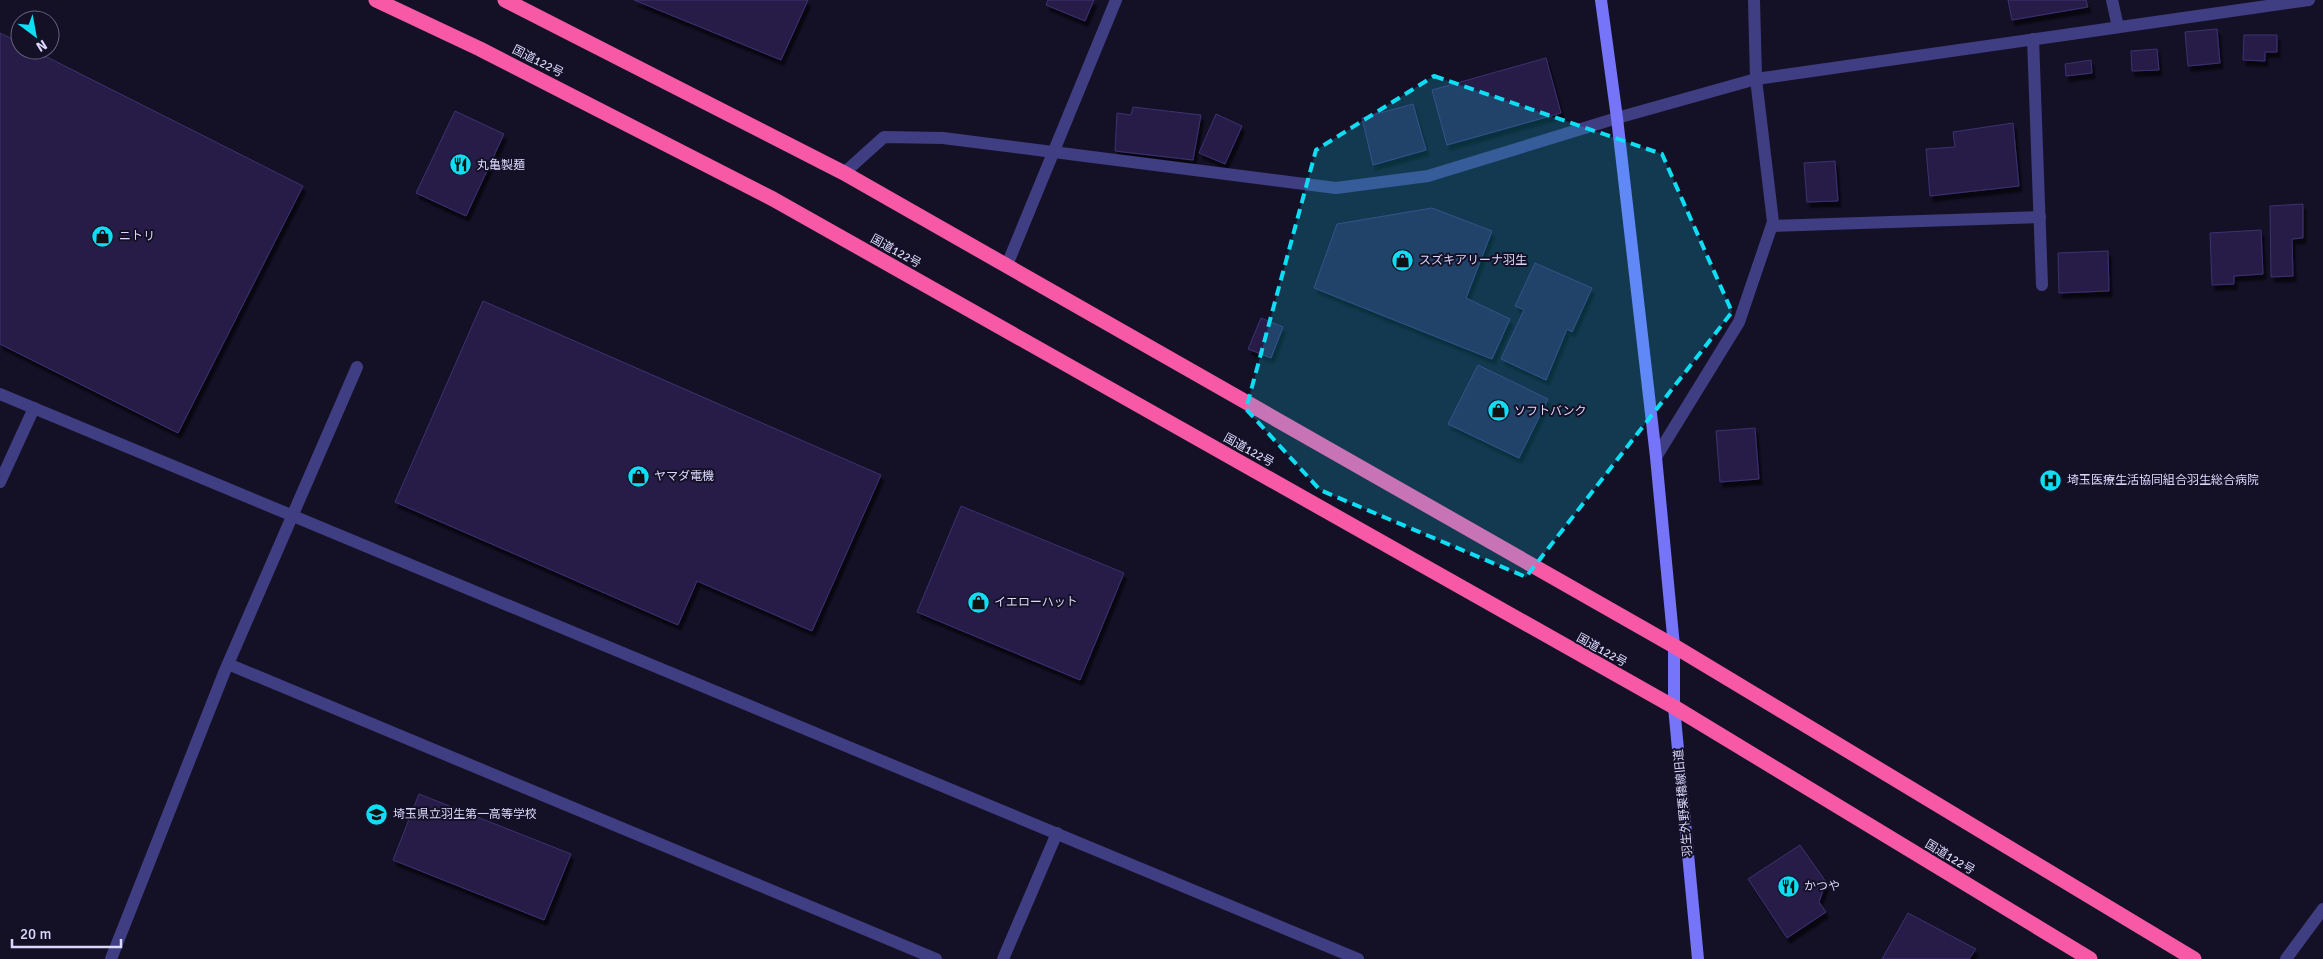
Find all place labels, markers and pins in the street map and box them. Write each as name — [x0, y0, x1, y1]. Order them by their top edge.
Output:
restaurant icon: 丸亀製麺 — [449, 153, 473, 177]
place label: 丸亀製麺 — [477, 158, 525, 173]
shop icon: ニトリ — [91, 224, 115, 248]
place label: ニトリ — [119, 229, 155, 244]
shop icon: スズキアリーナ羽生 — [1391, 248, 1415, 272]
place label: スズキアリーナ羽生 — [1419, 253, 1527, 268]
shop icon: ソフトバンク — [1486, 399, 1510, 423]
place label: ソフトバンク — [1514, 404, 1587, 419]
shop icon: ヤマダ電機 — [626, 464, 650, 488]
hospital icon: 埼玉医療生活協同組合羽生総合病院 — [2039, 468, 2063, 492]
place label: ヤマダ電機 — [654, 469, 714, 484]
place label: 埼玉医療生活協同組合羽生総合病院 — [2067, 473, 2259, 488]
shop icon: イエローハット — [966, 590, 990, 614]
place label: イエローハット — [994, 595, 1078, 610]
school or university icon: 埼玉県立羽生第一高等学校 — [365, 802, 389, 826]
place label: 埼玉県立羽生第一高等学校 — [393, 807, 537, 822]
restaurant icon: かつや — [1776, 874, 1800, 898]
place label: かつや — [1804, 879, 1840, 894]

